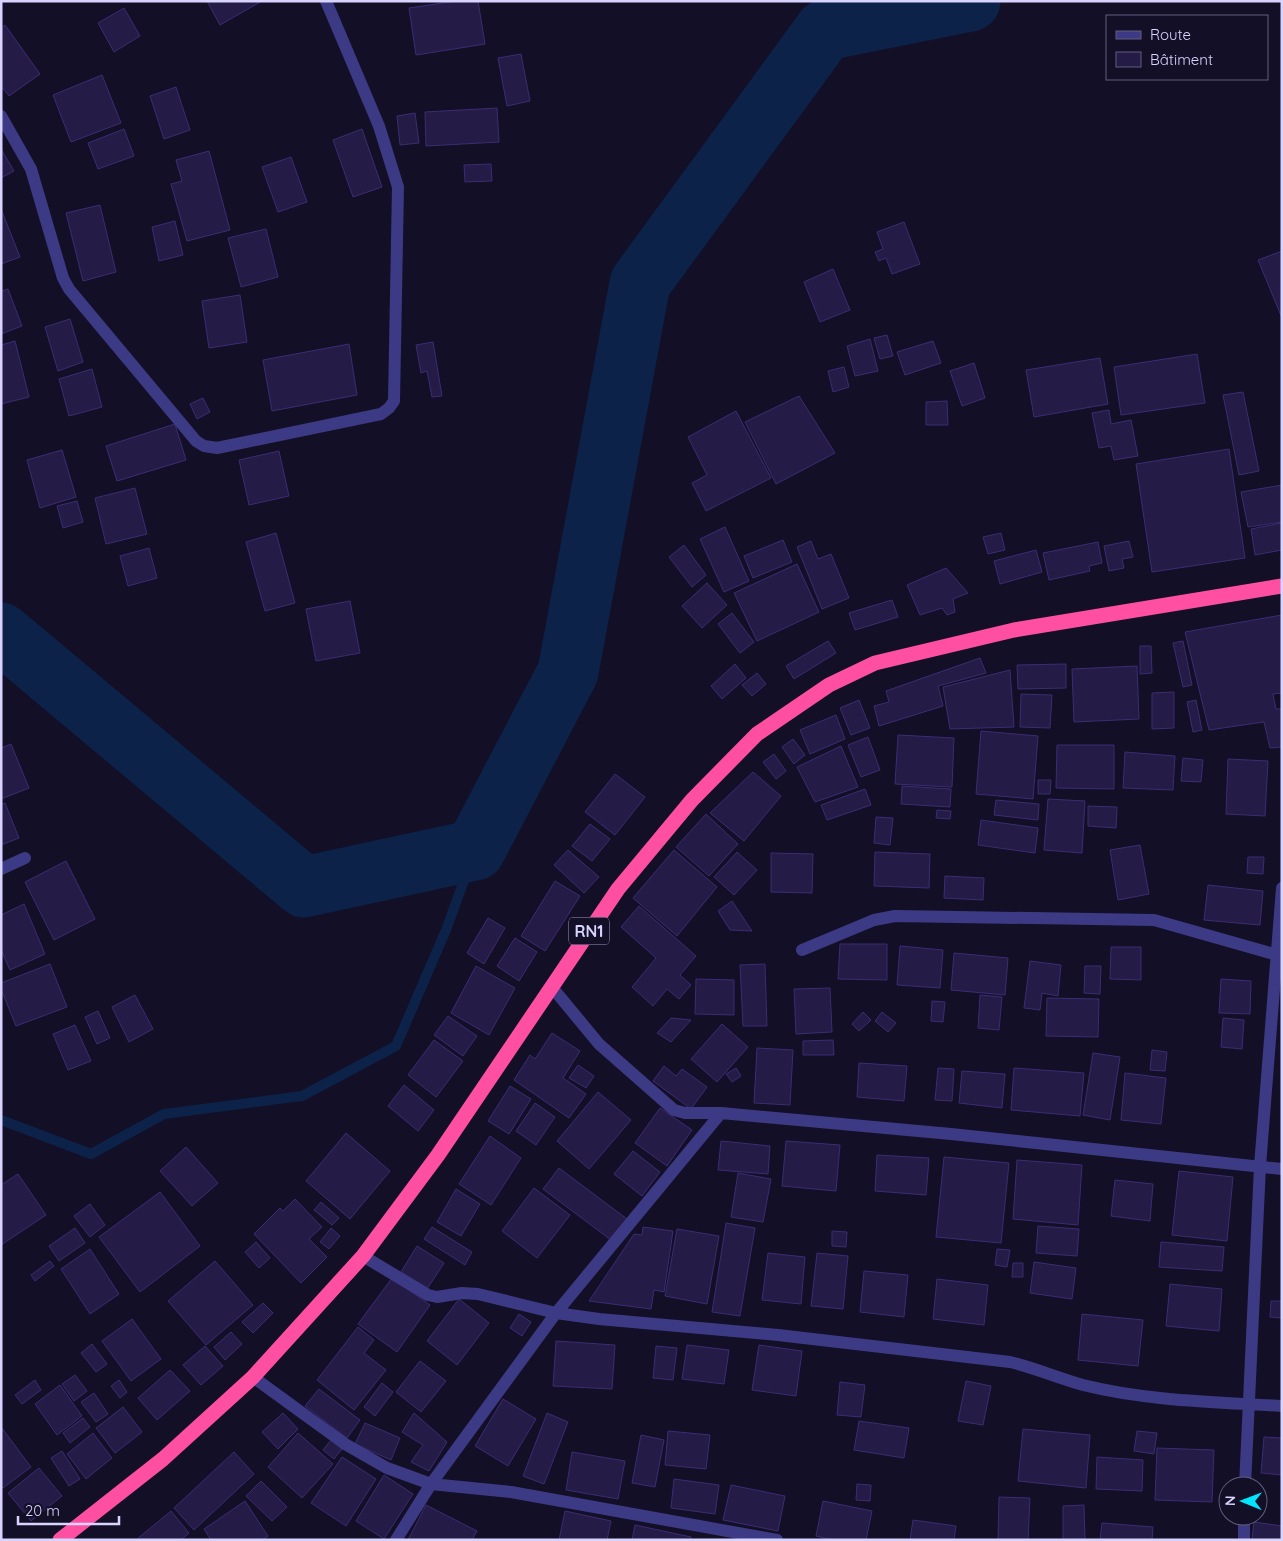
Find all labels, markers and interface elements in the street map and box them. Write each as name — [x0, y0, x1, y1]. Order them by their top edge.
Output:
legend — [1106, 15, 1268, 80]
text: Route — [1150, 25, 1191, 44]
text: Bâtiment — [1150, 50, 1213, 69]
road number: RN1 — [569, 918, 609, 944]
north arrow — [1218, 1476, 1268, 1526]
scale bar — [18, 1494, 119, 1526]
text: N — [1221, 1495, 1239, 1506]
text: 20 m — [25, 1501, 60, 1520]

